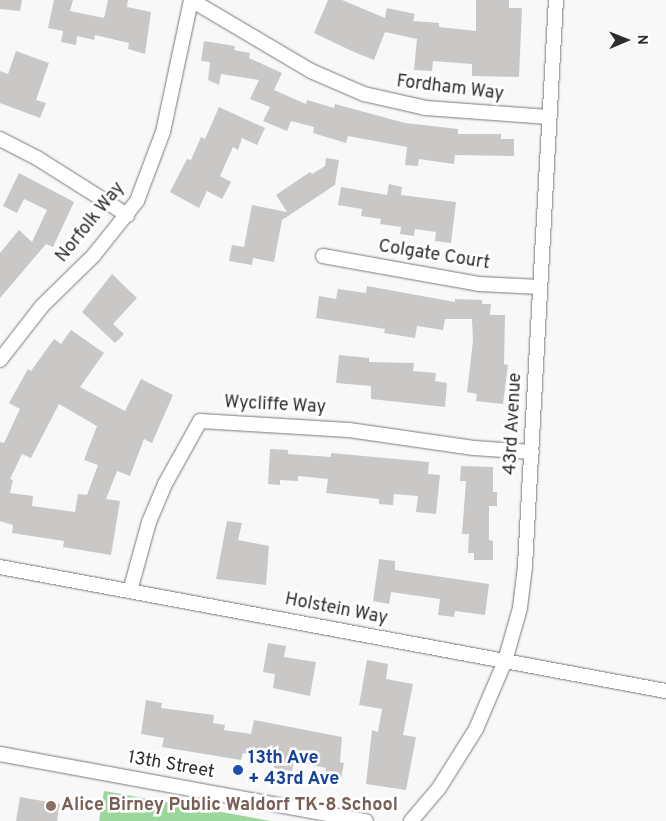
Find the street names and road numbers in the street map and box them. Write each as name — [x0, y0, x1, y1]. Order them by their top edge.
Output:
street label: Fordham Way — [395, 72, 505, 106]
street label: Norfolk Way — [52, 178, 130, 268]
street label: Colgate Court — [377, 237, 491, 275]
street label: 43rd Avenue — [501, 372, 527, 476]
street label: Wycliffe Way — [223, 393, 327, 419]
street label: Holstein Way — [283, 589, 389, 631]
street label: 13th Street — [126, 748, 216, 784]

